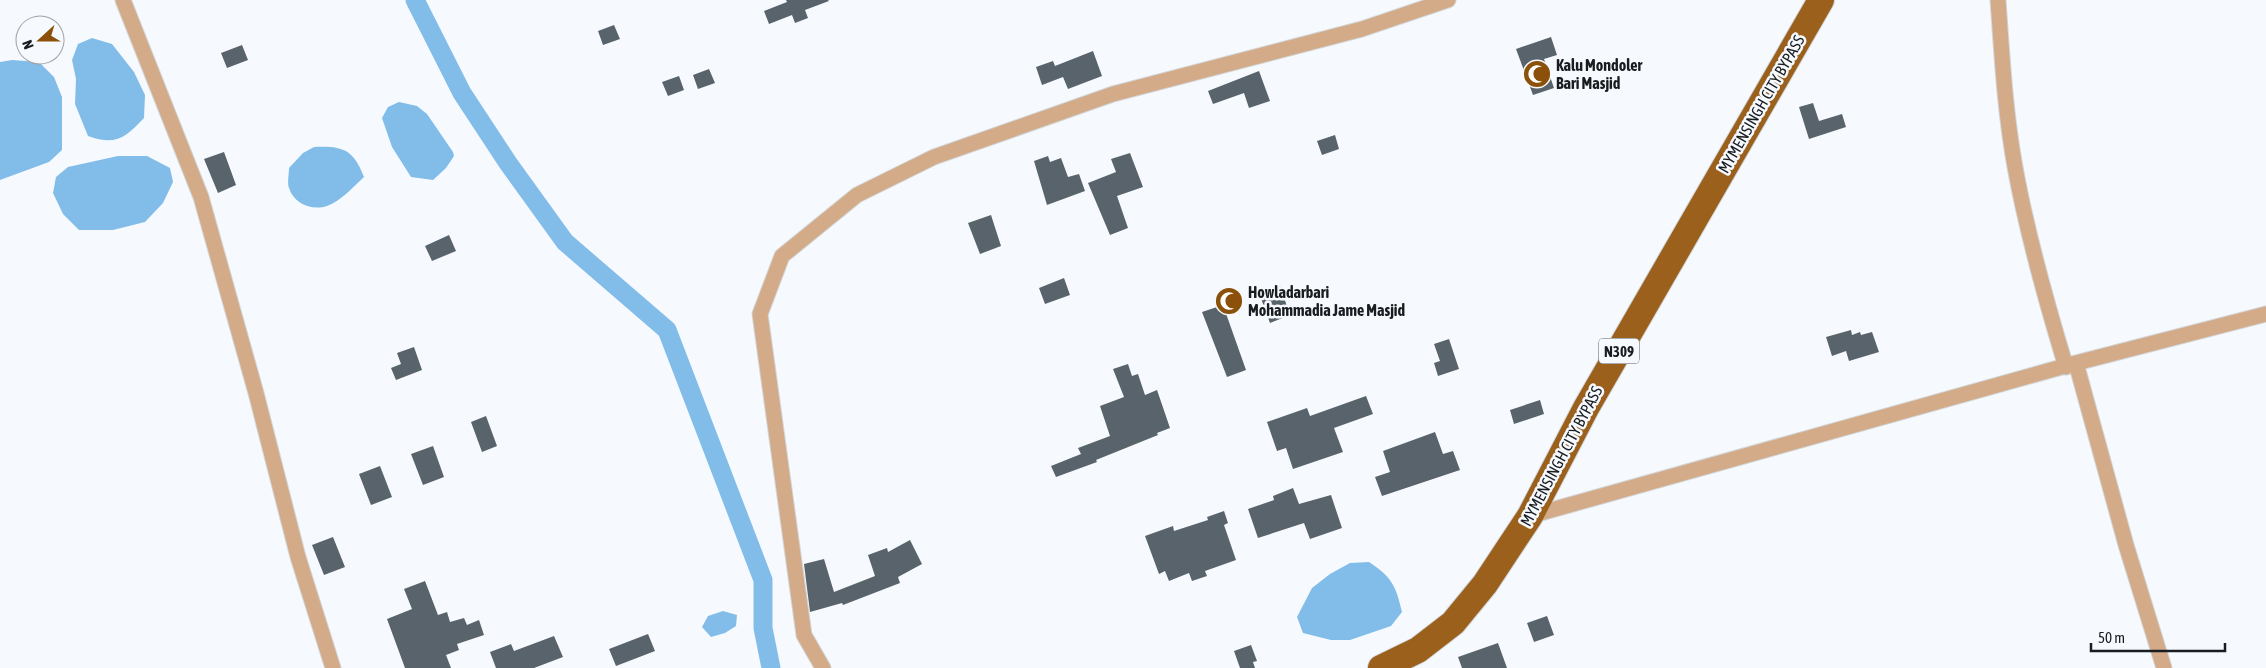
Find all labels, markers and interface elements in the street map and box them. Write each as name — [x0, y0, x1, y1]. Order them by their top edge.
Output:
north arrow — [15, 15, 65, 65]
street label: MYMENSINGH CITY BYPASS — [1714, 32, 1808, 176]
text: N — [19, 38, 37, 51]
place label: Kalu Mondoler Bari Masjid — [1556, 56, 1643, 92]
mosque icon: Kalu Mondoler Bari Masjid — [1522, 59, 1552, 89]
place label: Howladarbari Mohammadia Jame Masjid — [1248, 283, 1406, 319]
mosque icon: Howladarbari Mohammadia Jame Masjid — [1214, 286, 1244, 316]
road number: N309 — [1599, 338, 1639, 364]
street label: MYMENSINGH CITY BYPASS — [1516, 383, 1606, 529]
scale bar — [2091, 620, 2225, 652]
text: 50 m — [2098, 629, 2125, 646]

